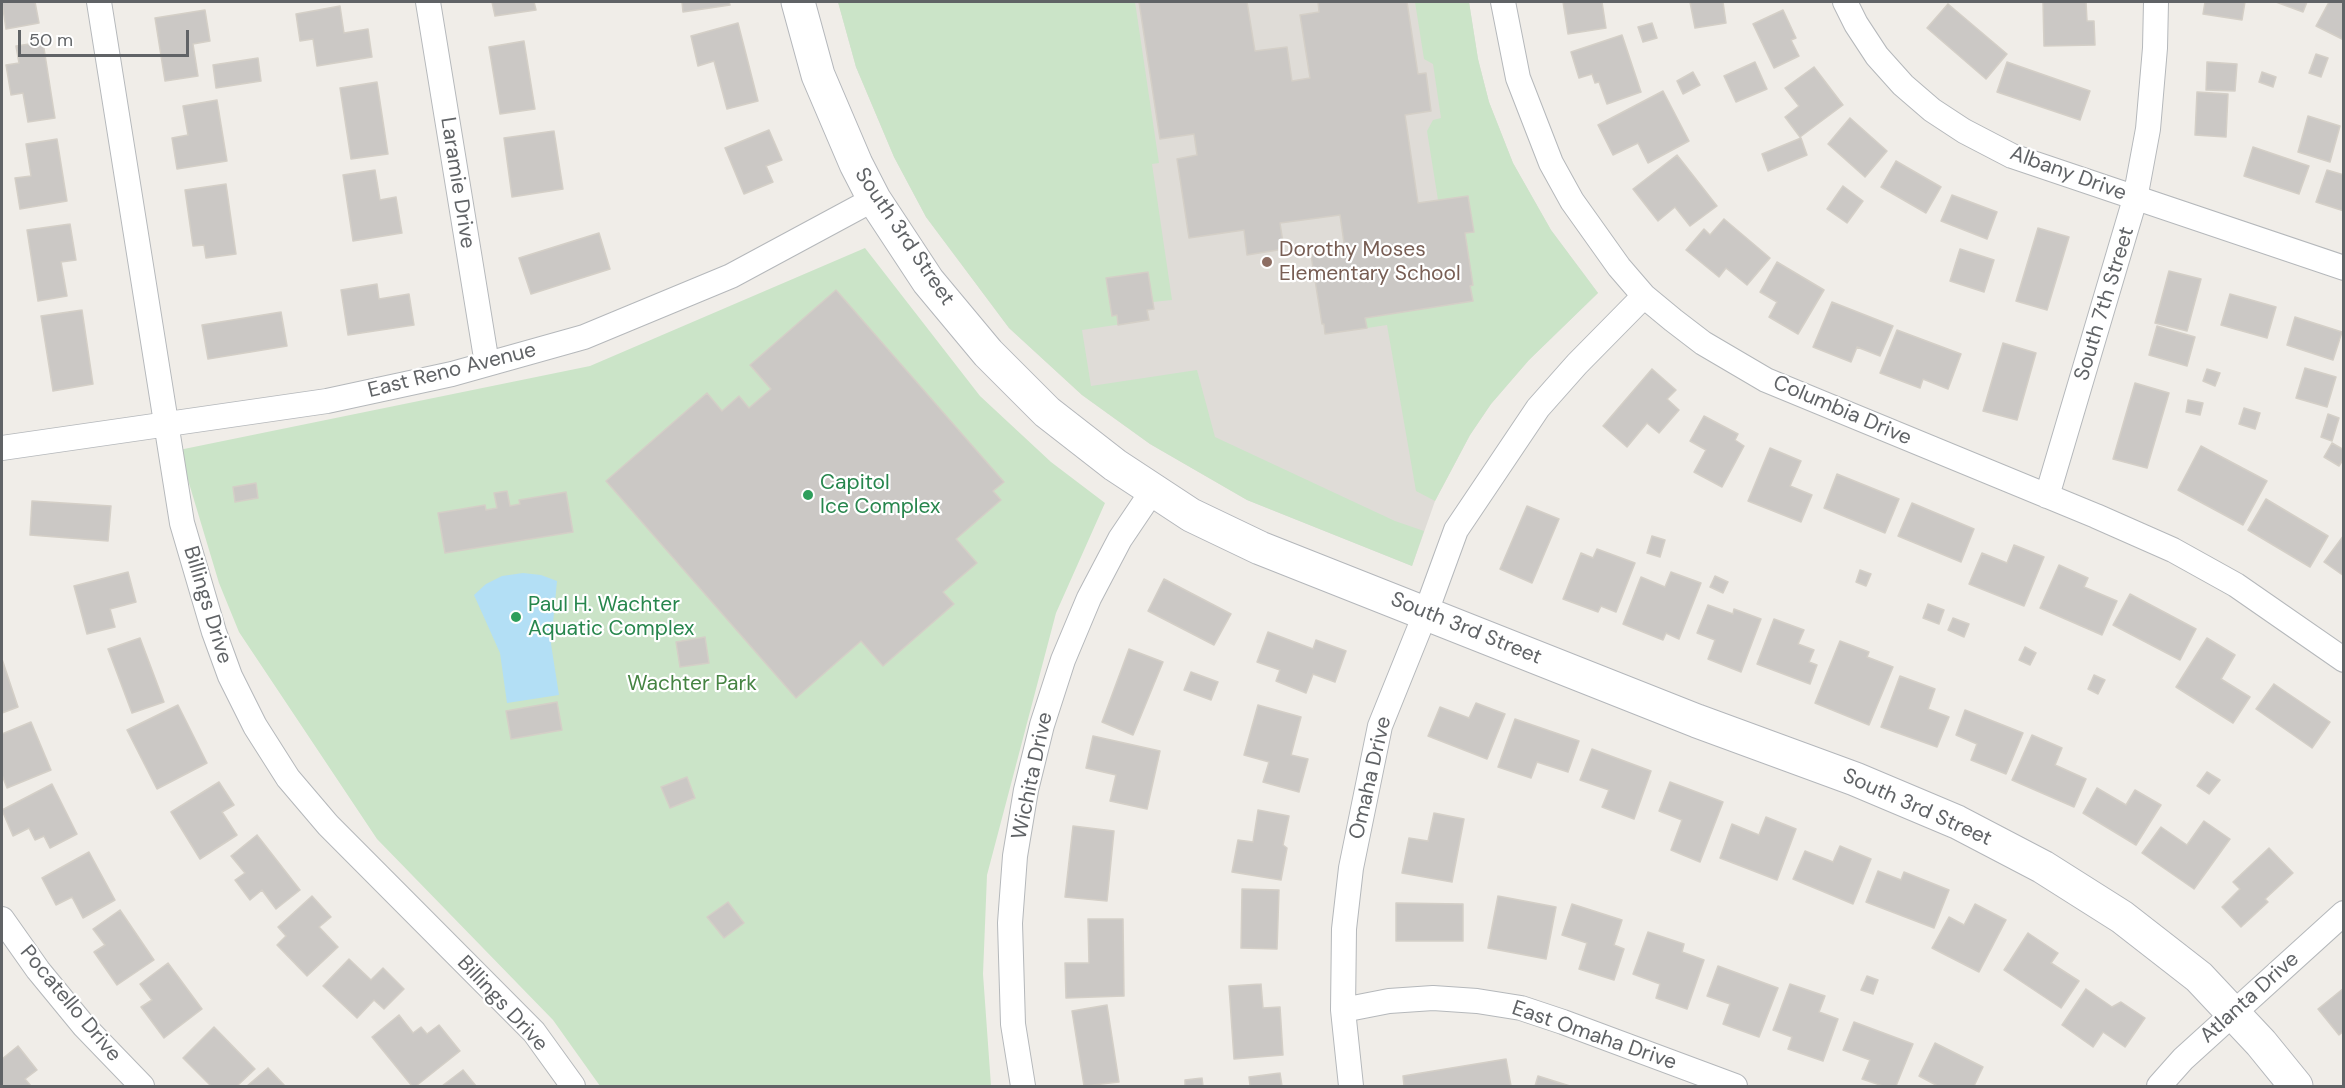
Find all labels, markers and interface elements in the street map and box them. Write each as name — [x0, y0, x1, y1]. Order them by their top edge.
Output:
scale bar — [21, 18, 192, 56]
text: 50 m — [29, 28, 73, 52]
street label: Laramie Drive — [434, 116, 480, 250]
street label: Albany Drive — [2006, 141, 2130, 207]
street label: South 3rd Street — [849, 163, 959, 311]
street label: South 7th Street — [2070, 224, 2140, 384]
place label: Dorothy Moses Elementary School — [1279, 237, 1461, 287]
marker: Dorothy Moses Elementary School — [1260, 255, 1274, 269]
street label: East Reno Avenue — [365, 338, 539, 404]
street label: Columbia Drive — [1769, 371, 1915, 451]
place label: Capitol Ice Complex — [820, 470, 940, 520]
marker: Capitol Ice Complex — [801, 488, 815, 502]
street label: Billings Drive — [177, 543, 237, 667]
street label: South 3rd Street — [1387, 587, 1545, 671]
place label: Paul H. Wachter Aquatic Complex — [528, 592, 694, 642]
marker: Paul H. Wachter Aquatic Complex — [509, 610, 523, 624]
park label: Wachter Park — [627, 671, 757, 697]
street label: Wichita Drive — [1007, 710, 1059, 842]
street label: Omaha Drive — [1345, 714, 1397, 842]
street label: South 3rd Street — [1839, 764, 1995, 852]
street label: Pocatello Drive — [14, 941, 126, 1067]
street label: Atlanta Drive — [2195, 947, 2305, 1049]
street label: Billings Drive — [451, 951, 553, 1057]
street label: East Omaha Drive — [1508, 996, 1680, 1076]

